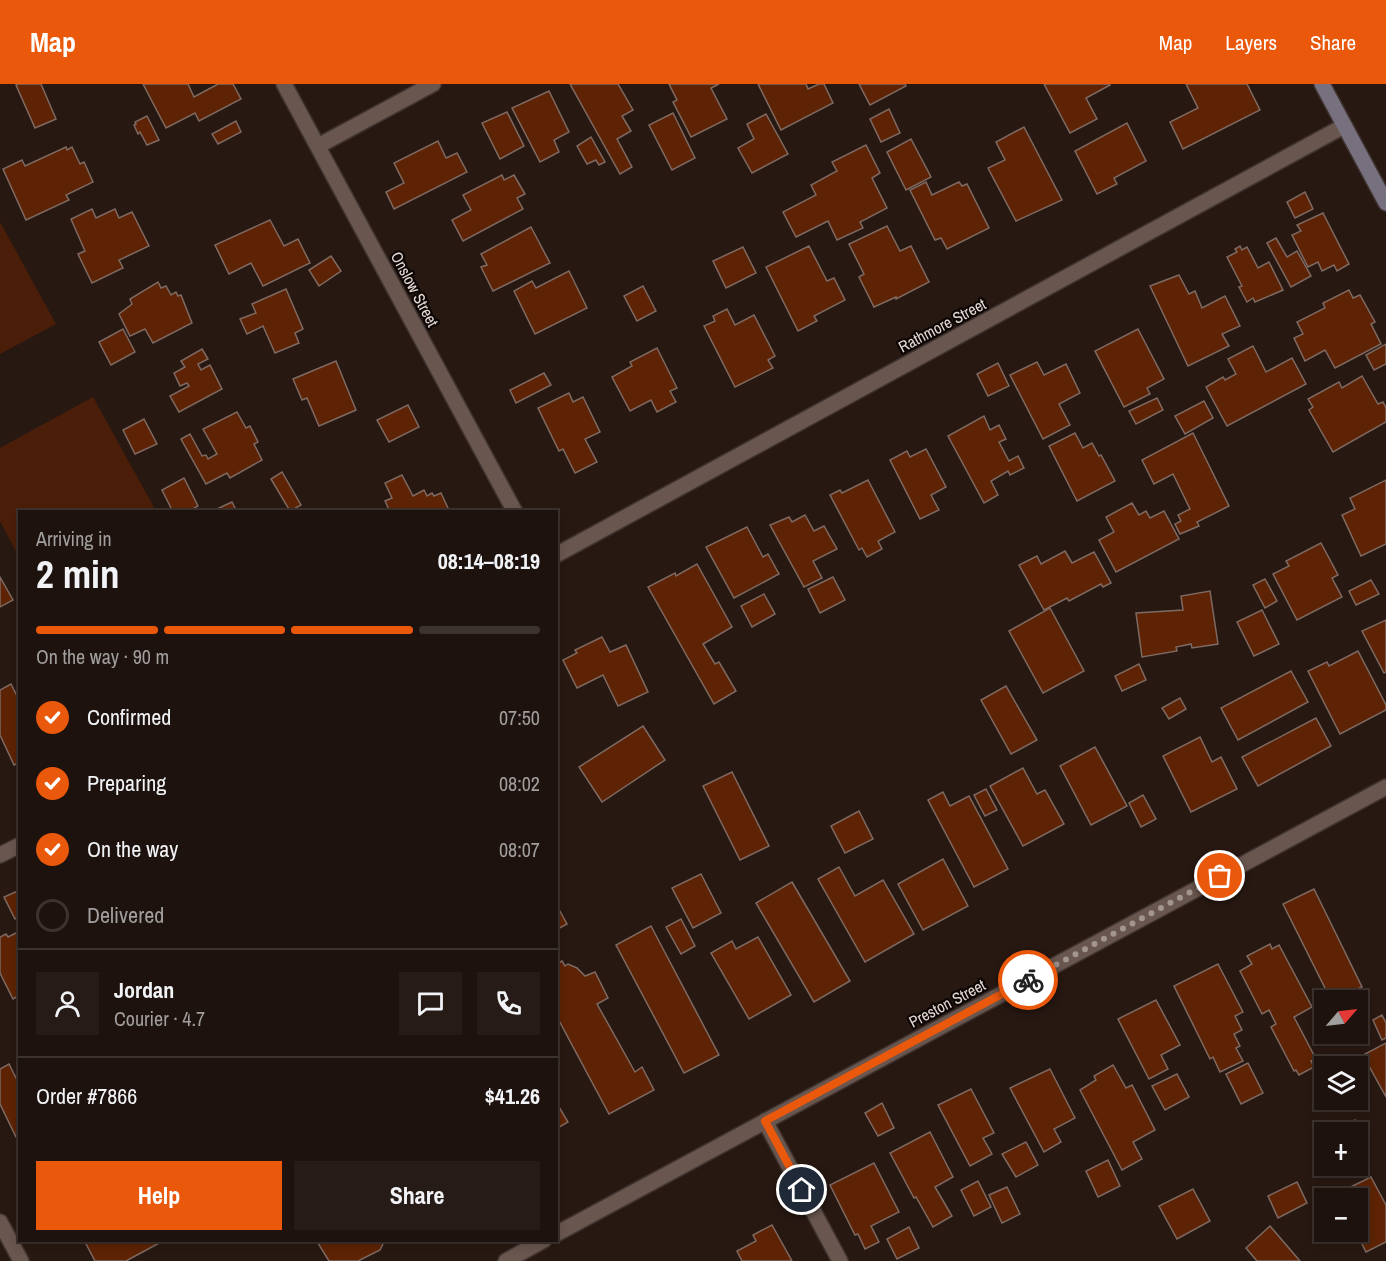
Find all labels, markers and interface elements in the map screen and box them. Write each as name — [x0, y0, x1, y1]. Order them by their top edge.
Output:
text: Map — [30, 23, 76, 61]
text: Map — [1159, 28, 1192, 57]
text: Layers — [1225, 28, 1277, 57]
text: Share — [1310, 28, 1356, 57]
street label: Onslow Street — [386, 247, 444, 331]
street label: Rathmore Street — [894, 293, 990, 357]
text: Arriving in — [36, 525, 112, 552]
text: 08:14–08:19 — [438, 546, 540, 576]
text: 2 min — [36, 548, 120, 600]
text: On the way · 90 m — [36, 643, 169, 670]
icon: check — [36, 701, 69, 734]
text: Confirmed — [87, 702, 171, 732]
text: 07:50 — [499, 704, 540, 731]
icon: check — [36, 767, 69, 800]
text: Preparing — [87, 768, 166, 798]
text: 08:02 — [499, 770, 540, 797]
icon: check — [36, 833, 69, 866]
text: On the way — [87, 834, 178, 864]
text: 08:07 — [499, 836, 540, 863]
pin — [1194, 850, 1245, 901]
icon: bag — [1203, 859, 1236, 892]
text: Delivered — [87, 900, 164, 930]
courier — [998, 950, 1058, 1010]
icon: bike — [1012, 964, 1045, 997]
button: person — [36, 972, 99, 1035]
button: chat — [399, 972, 462, 1035]
button: phone — [477, 972, 540, 1035]
street label: Preston Street — [905, 973, 990, 1032]
text: Jordan — [114, 975, 174, 1005]
north arrow — [1314, 990, 1368, 1044]
map controls — [1314, 990, 1368, 1242]
text: Courier · 4.7 — [114, 1005, 205, 1032]
button: layers — [1314, 1056, 1368, 1110]
text: Order #7866 — [36, 1081, 137, 1111]
text: $41.26 — [485, 1081, 540, 1111]
button: + — [1314, 1122, 1368, 1176]
button: Help — [36, 1161, 282, 1230]
button: Share — [294, 1161, 540, 1230]
pin — [776, 1164, 827, 1215]
icon: home — [785, 1173, 818, 1206]
button: − — [1314, 1188, 1368, 1242]

